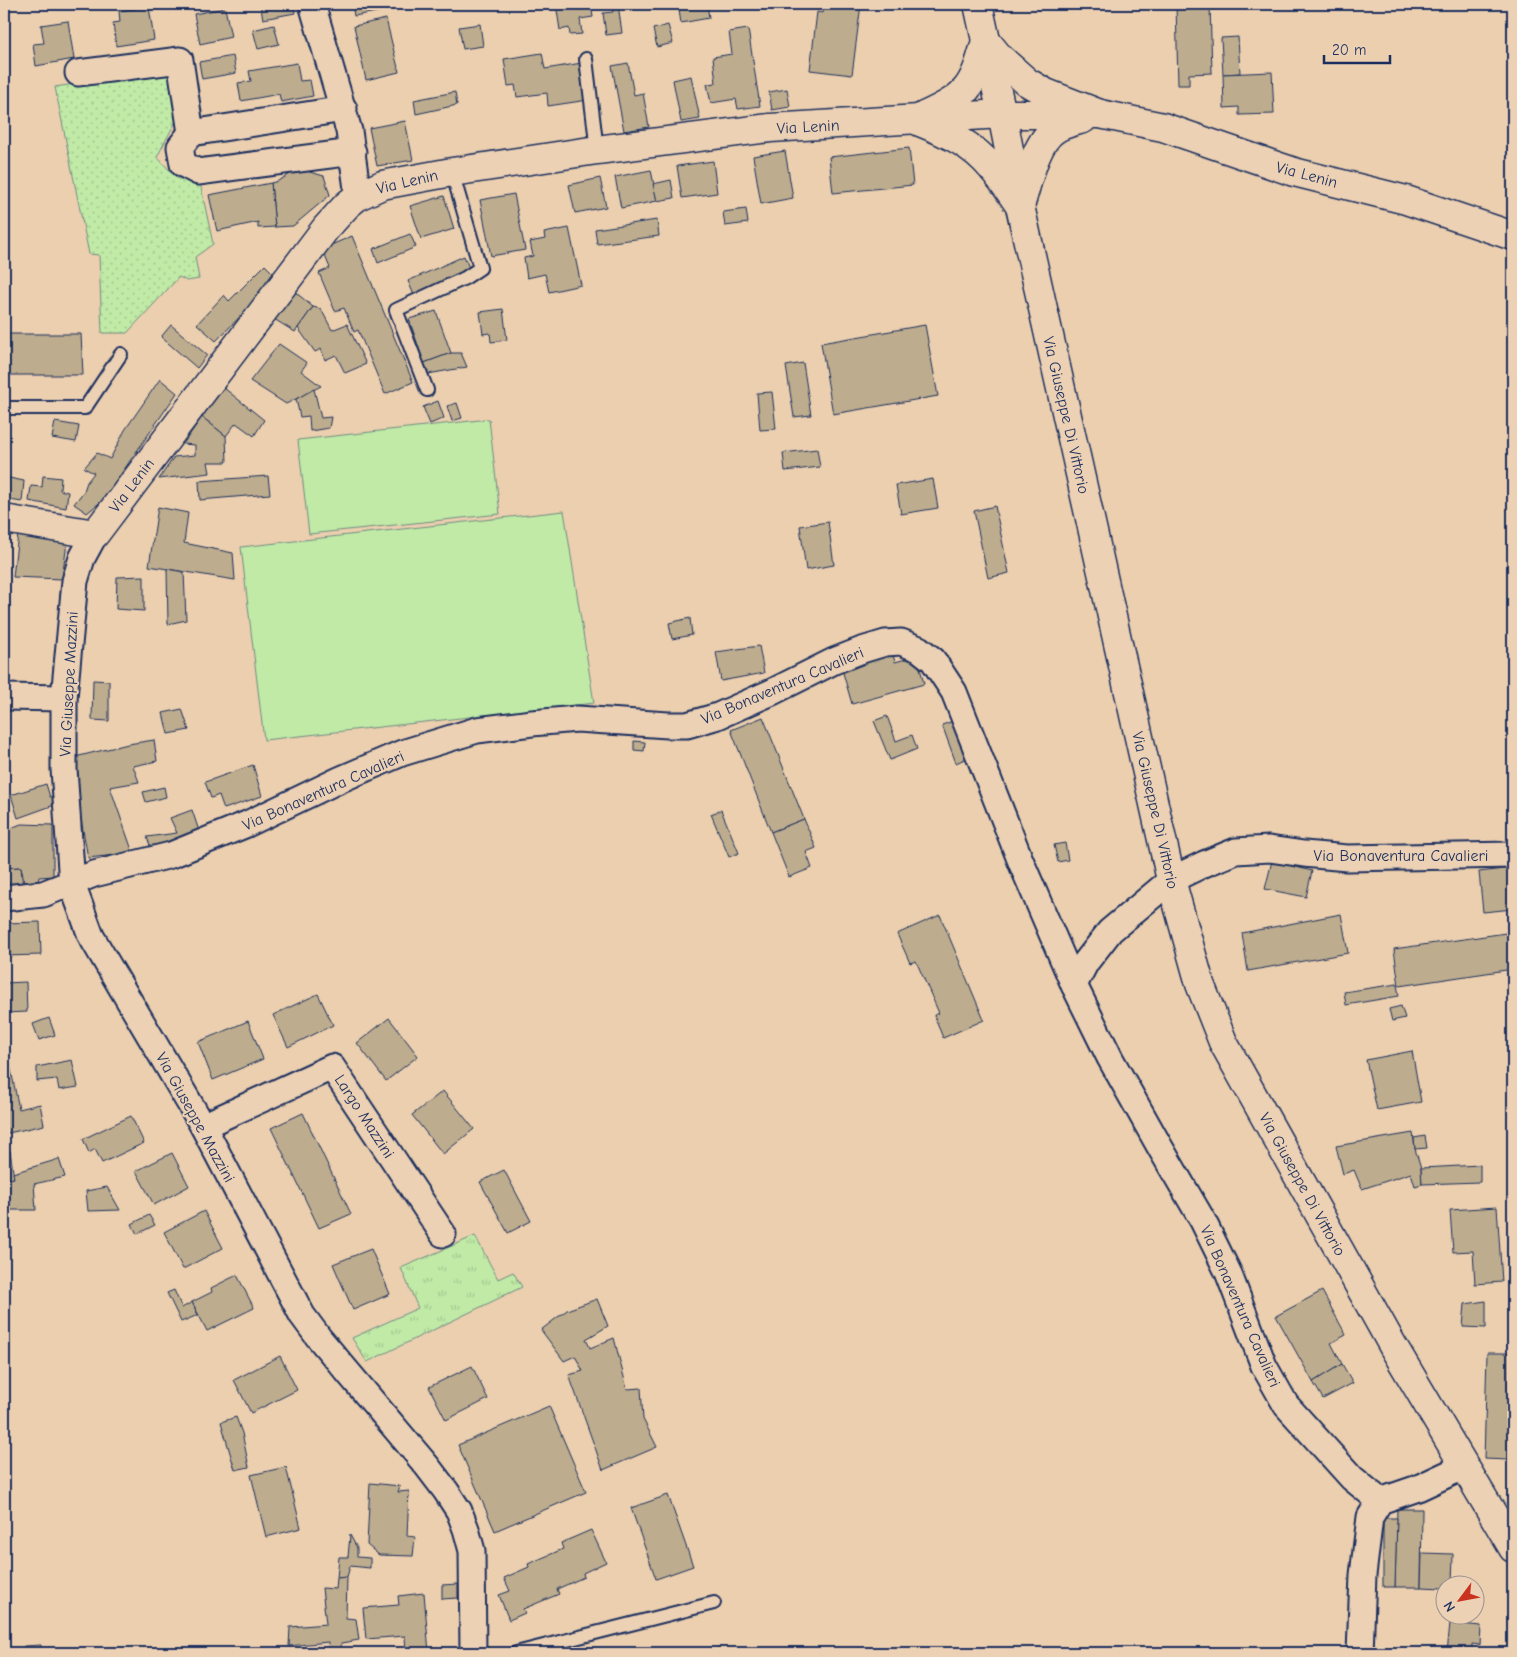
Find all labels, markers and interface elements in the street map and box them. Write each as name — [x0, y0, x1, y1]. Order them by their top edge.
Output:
scale bar — [1324, 32, 1391, 64]
text: 20 m — [1332, 41, 1366, 59]
street label: Via Lenin — [776, 116, 840, 138]
street label: Via Lenin — [1274, 158, 1339, 192]
street label: Via Lenin — [375, 166, 440, 198]
street label: Via Giuseppe Di Vittorio — [1039, 335, 1093, 496]
street label: Via Lenin — [106, 455, 158, 516]
street label: Via Giuseppe Mazzini — [56, 611, 82, 757]
street label: Via Bonaventura Cavalieri — [698, 643, 866, 728]
street label: Via Giuseppe Di Vittorio — [1128, 730, 1182, 891]
street label: Via Bonaventura Cavalieri — [240, 747, 407, 835]
street label: Via Bonaventura Cavalieri — [1314, 847, 1488, 865]
street label: Via Giuseppe Mazzini — [152, 1049, 238, 1186]
street label: Largo Mazzini — [331, 1071, 398, 1162]
street label: Via Giuseppe Di Vittorio — [1255, 1110, 1349, 1259]
street label: Via Bonaventura Cavalieri — [1196, 1223, 1284, 1390]
north arrow — [1434, 1574, 1484, 1624]
text: N — [1440, 1598, 1459, 1615]

